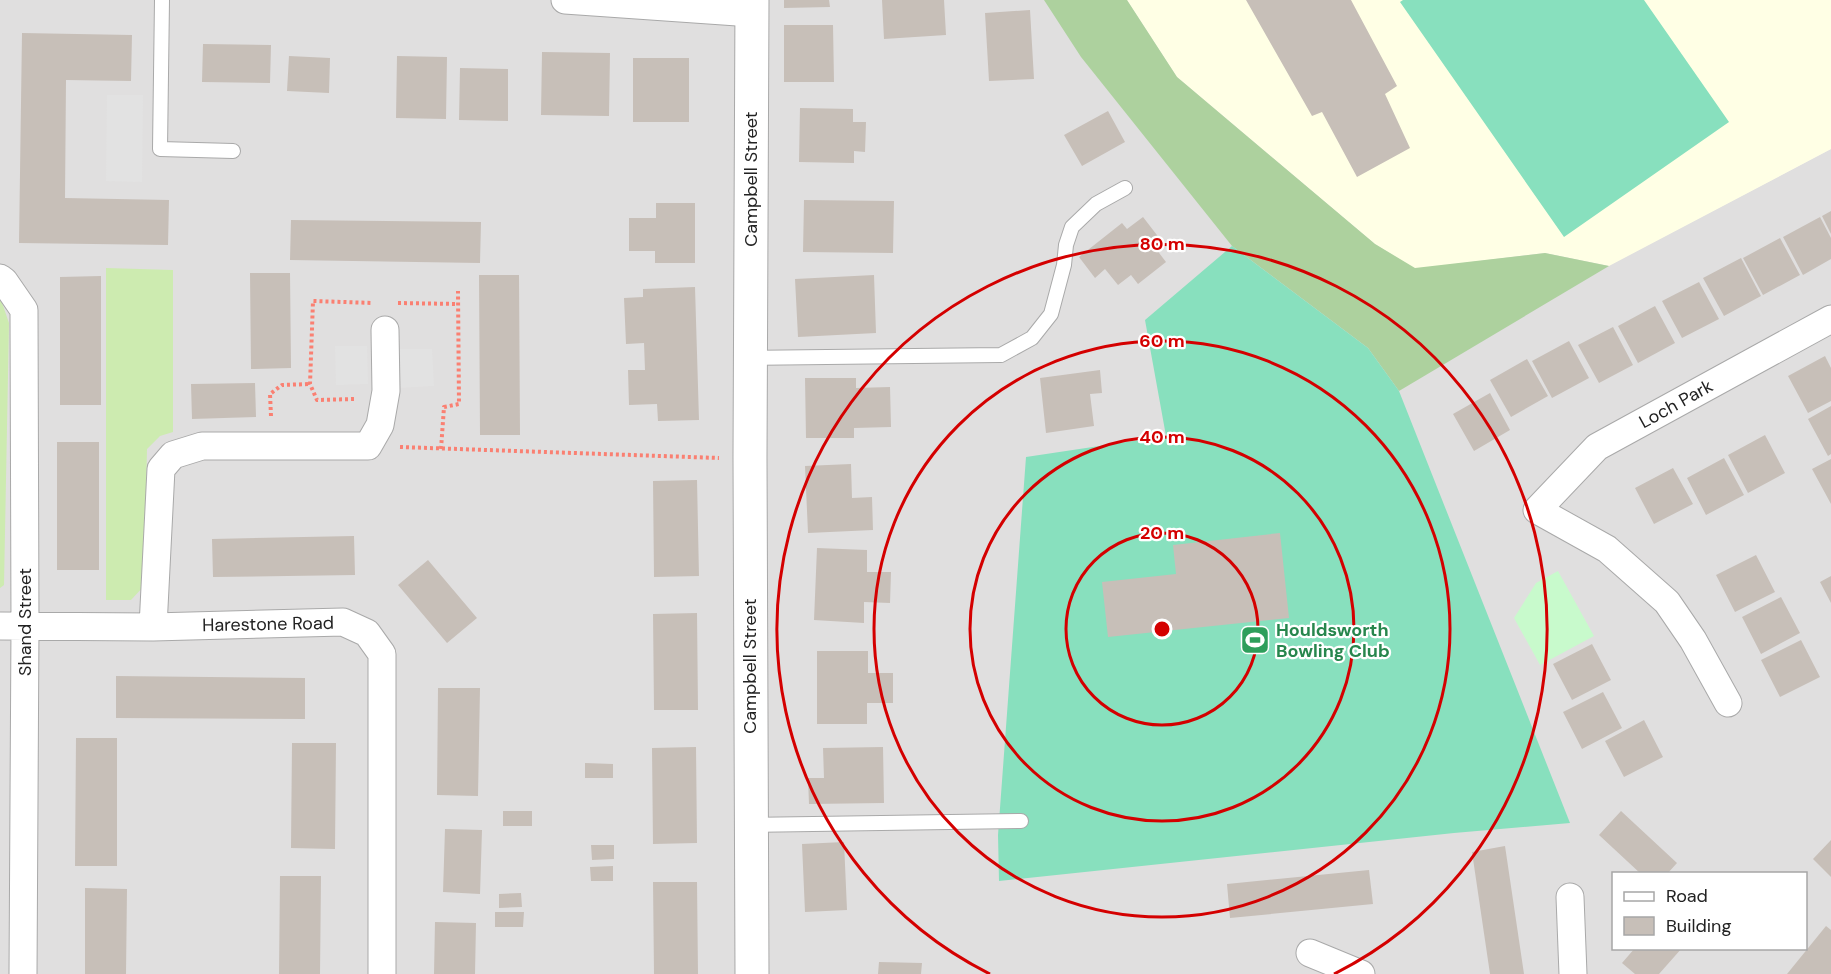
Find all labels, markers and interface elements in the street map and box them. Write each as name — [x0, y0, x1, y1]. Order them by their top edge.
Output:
street label: Campbell Street — [739, 111, 763, 247]
text: 80 m — [1139, 232, 1185, 256]
text: 60 m — [1139, 329, 1185, 353]
street label: Loch Park — [1635, 374, 1717, 434]
text: 40 m — [1139, 425, 1185, 449]
text: 20 m — [1140, 521, 1184, 545]
street label: Shand Street — [13, 568, 37, 676]
street label: Campbell Street — [738, 598, 762, 734]
street label: Harestone Road — [202, 611, 334, 637]
place label: Houldsworth Bowling Club — [1276, 618, 1390, 663]
centre of rings — [1152, 619, 1172, 639]
sports icon: Houldsworth Bowling Club — [1239, 624, 1271, 656]
legend — [1612, 872, 1807, 950]
text: Road — [1666, 884, 1708, 908]
text: Building — [1666, 914, 1731, 938]

